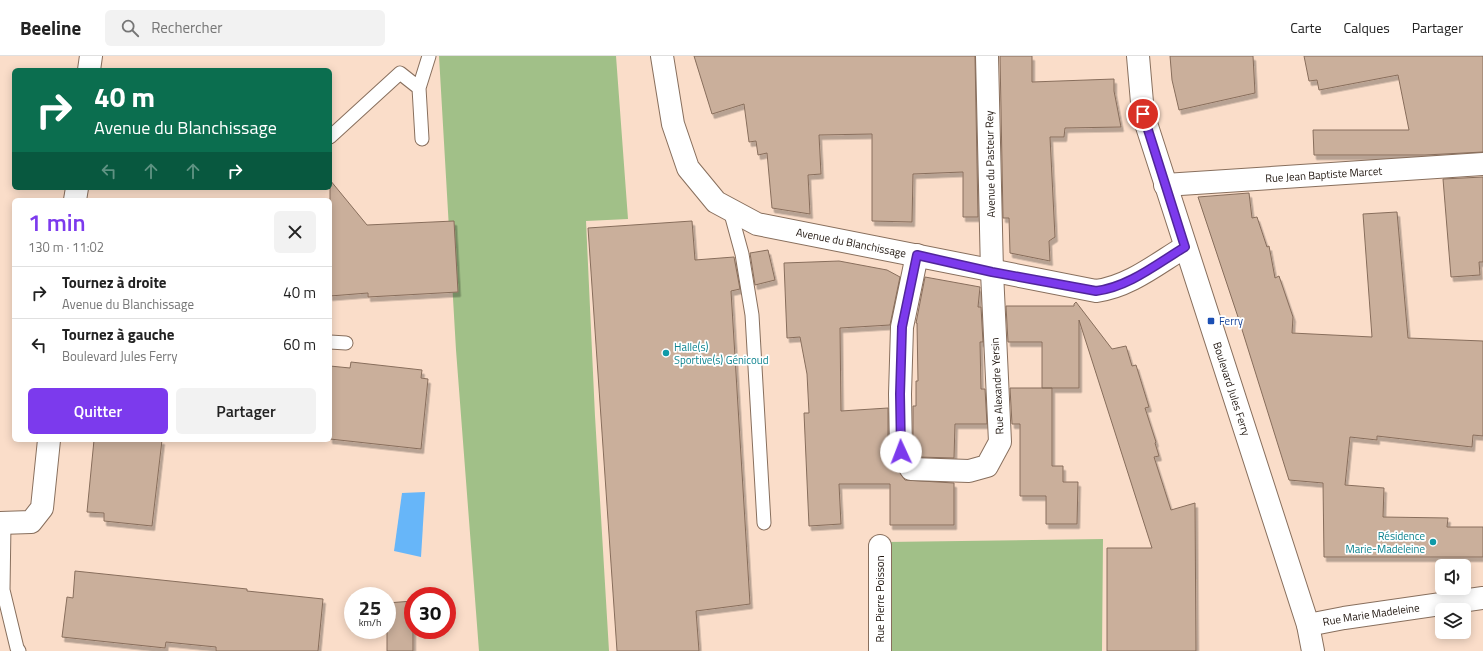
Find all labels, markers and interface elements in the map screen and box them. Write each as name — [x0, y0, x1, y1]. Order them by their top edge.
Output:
search box — [105, 10, 385, 46]
text: Beeline — [20, 13, 81, 42]
text: Rechercher — [151, 16, 222, 39]
icon: search — [119, 17, 141, 39]
text: Carte — [1290, 17, 1322, 38]
text: Calques — [1344, 17, 1390, 38]
text: Partager — [1412, 17, 1463, 38]
text: 40 m — [94, 75, 155, 118]
icon: right — [28, 84, 80, 136]
pin — [1126, 97, 1160, 131]
icon: arrive — [1132, 103, 1154, 125]
street label: Avenue du Pasteur Rey — [981, 110, 999, 218]
text: Avenue du Blanchissage — [94, 114, 277, 141]
icon: left — [98, 160, 120, 182]
icon: ahead — [140, 160, 162, 182]
icon: ahead — [182, 160, 204, 182]
icon: right — [224, 160, 246, 182]
street label: Rue Jean Baptiste Marcet — [1265, 163, 1383, 186]
text: 1 min — [28, 204, 86, 240]
button: close — [274, 211, 316, 253]
street label: Avenue du Blanchissage — [795, 224, 908, 261]
text: 130 m · 11:02 — [28, 237, 104, 257]
text: Tournez à droite — [62, 271, 167, 294]
text: 40 m — [283, 281, 316, 304]
icon: right — [28, 282, 50, 304]
text: Avenue du Blanchissage — [62, 294, 194, 314]
place label: Ferry — [1219, 313, 1244, 329]
marker: Ferry — [1206, 316, 1216, 326]
text: Tournez à gauche — [62, 323, 174, 346]
text: 60 m — [283, 333, 316, 356]
icon: left — [28, 334, 50, 356]
street label: Rue Alexandre Yersin — [986, 337, 1008, 435]
place label: Halle(s) Sportive(s) Génicoud — [674, 339, 769, 368]
street label: Boulevard Jules Ferry — [1209, 340, 1255, 438]
text: Boulevard Jules Ferry — [62, 346, 178, 366]
marker: Halle(s) Sportive(s) Génicoud — [661, 348, 671, 358]
button: Quitter — [28, 388, 168, 434]
button: Partager — [176, 388, 316, 434]
position arrow — [880, 431, 922, 473]
place label: Résidence Marie-Madeleine — [1346, 528, 1425, 557]
marker: Résidence Marie-Madeleine — [1428, 537, 1438, 547]
street label: Rue Pierre Poisson — [872, 555, 888, 643]
map controls — [1435, 559, 1471, 639]
button: sound — [1435, 559, 1471, 595]
speed limit sign: 30 — [404, 587, 456, 639]
text: 25 — [359, 592, 381, 623]
street label: Rue Marie Madeleine — [1321, 599, 1421, 630]
button: layers — [1435, 603, 1471, 639]
text: km/h — [359, 615, 381, 630]

